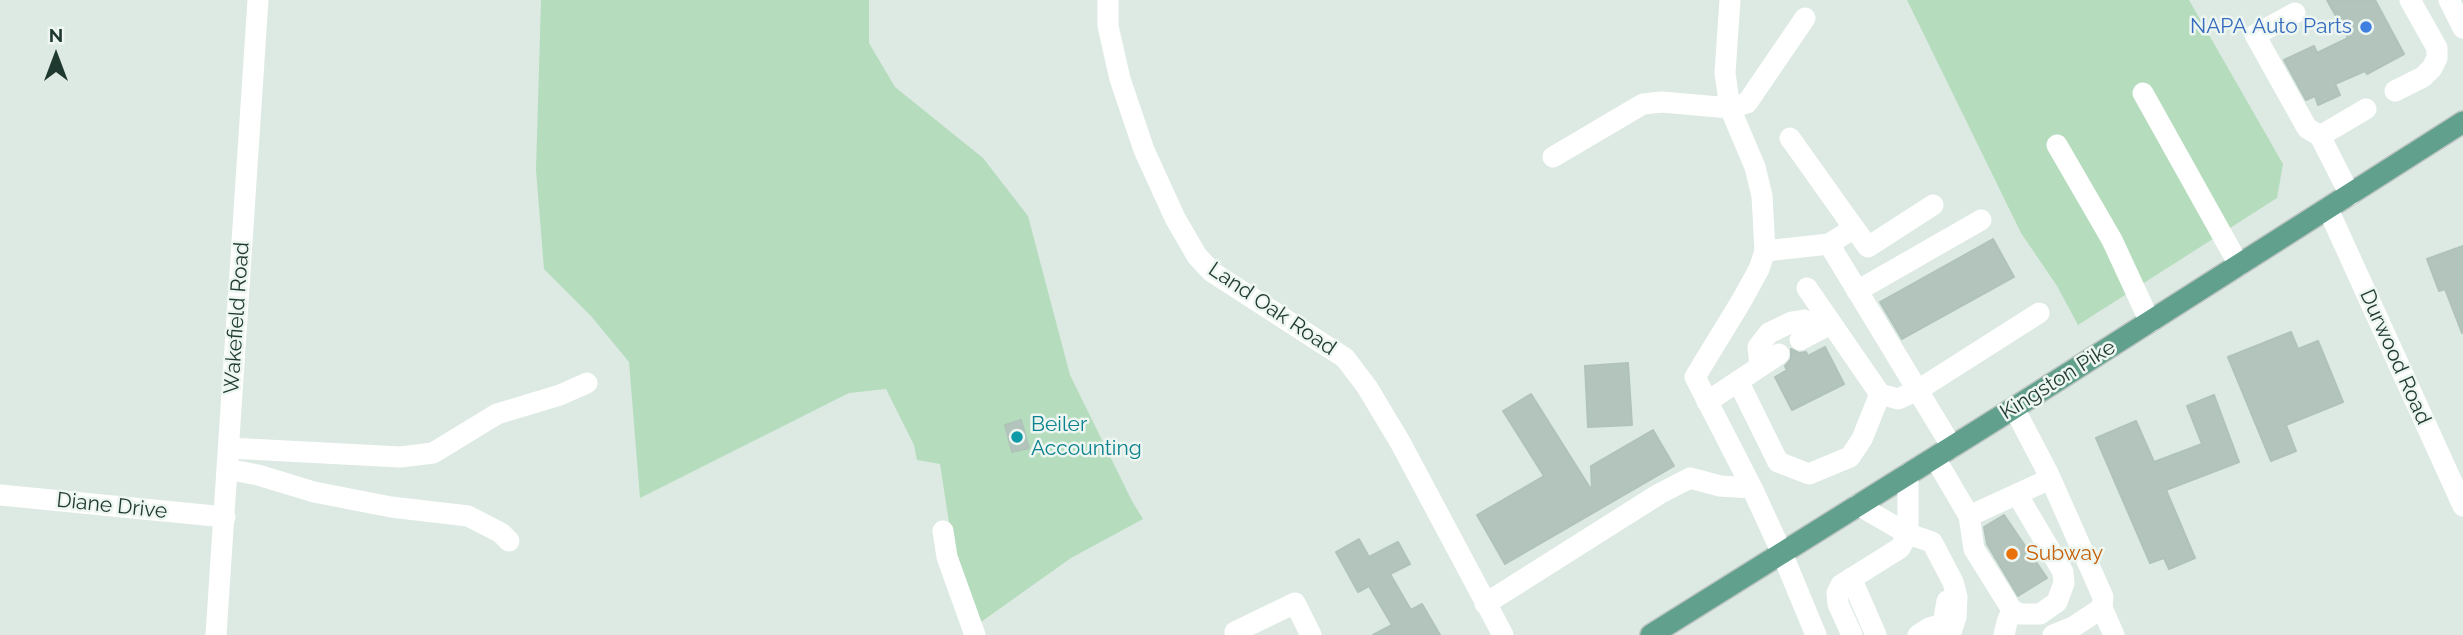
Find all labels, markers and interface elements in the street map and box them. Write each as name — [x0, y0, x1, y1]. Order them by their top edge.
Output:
place label: NAPA Auto Parts — [2190, 14, 2352, 40]
marker: NAPA Auto Parts — [2358, 19, 2374, 35]
north arrow — [21, 21, 91, 91]
text: N — [49, 24, 63, 46]
street label: Wakefield Road — [219, 241, 255, 395]
street label: Land Oak Road — [1203, 257, 1341, 361]
street label: Durwood Road — [2354, 285, 2436, 429]
street label: Kingston Pike — [1996, 335, 2120, 425]
place label: Beiler Accounting — [1031, 412, 1142, 462]
marker: Beiler Accounting — [1009, 429, 1025, 445]
street label: Diane Drive — [55, 488, 169, 524]
place label: Subway — [2026, 541, 2103, 567]
marker: Subway — [2004, 546, 2020, 562]

